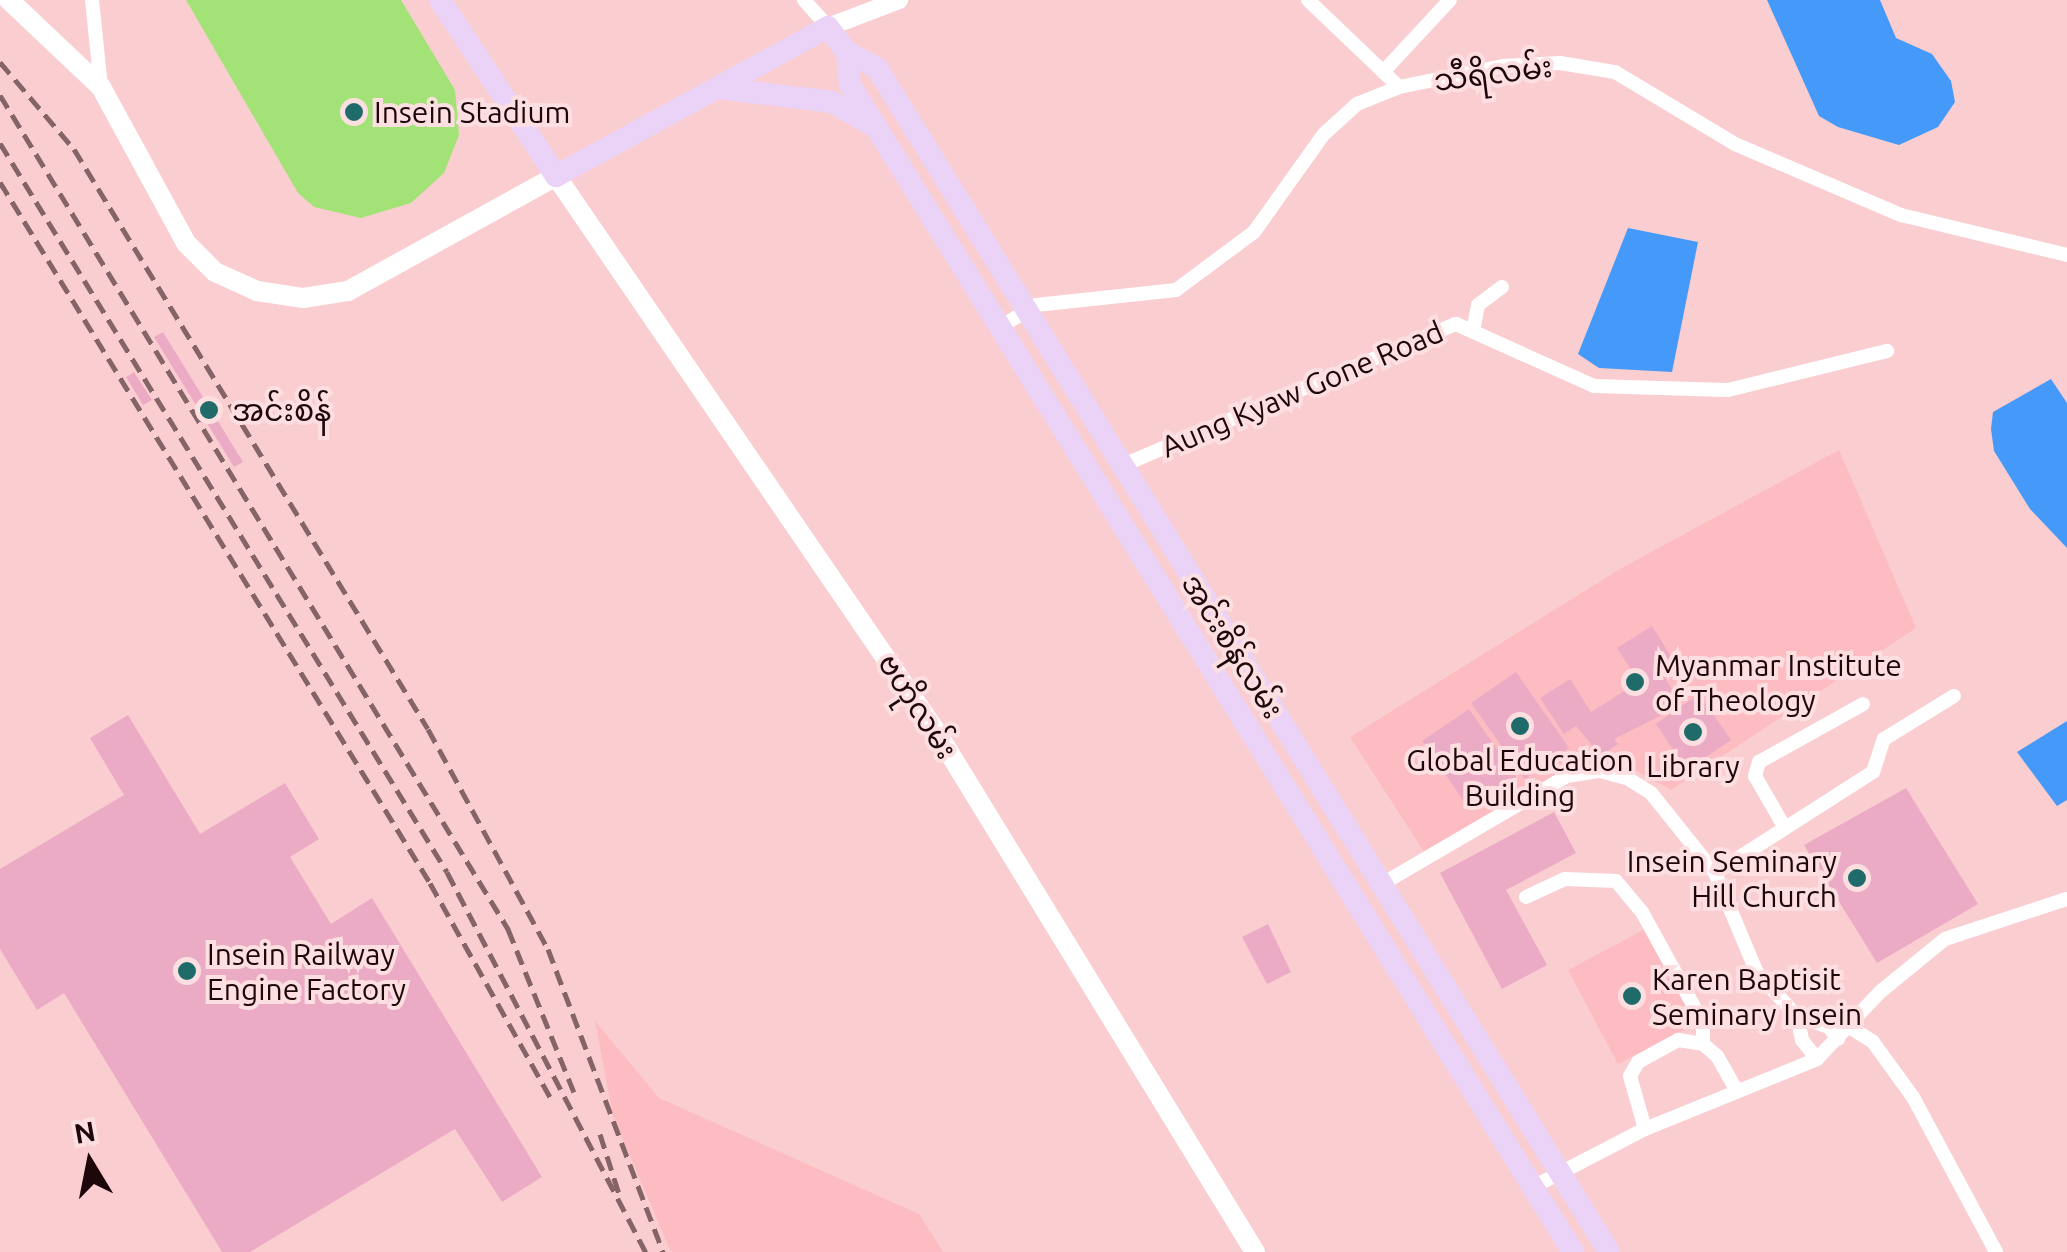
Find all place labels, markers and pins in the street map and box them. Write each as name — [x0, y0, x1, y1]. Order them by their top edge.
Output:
place label: Insein Stadium — [374, 94, 570, 130]
marker: Insein Stadium — [343, 101, 365, 123]
place label: အင်းစိန် — [232, 392, 331, 428]
marker: အင်းစိန် — [196, 397, 222, 423]
place label: Myanmar Institute of Theology — [1655, 647, 1902, 718]
marker: Myanmar Institute of Theology — [1624, 671, 1646, 693]
marker: Global Education Building — [1509, 715, 1531, 737]
marker: Library — [1682, 721, 1704, 743]
place label: Global Education Building — [1406, 742, 1634, 812]
place label: Library — [1646, 748, 1740, 784]
place label: Insein Seminary Hill Church — [1627, 843, 1837, 914]
marker: Insein Seminary Hill Church — [1846, 867, 1868, 889]
place label: Insein Railway Engine Factory — [207, 936, 406, 1006]
marker: Insein Railway Engine Factory — [176, 960, 198, 982]
place label: Karen Baptisit Seminary Insein — [1652, 961, 1862, 1032]
marker: Karen Baptisit Seminary Insein — [1621, 985, 1643, 1007]

